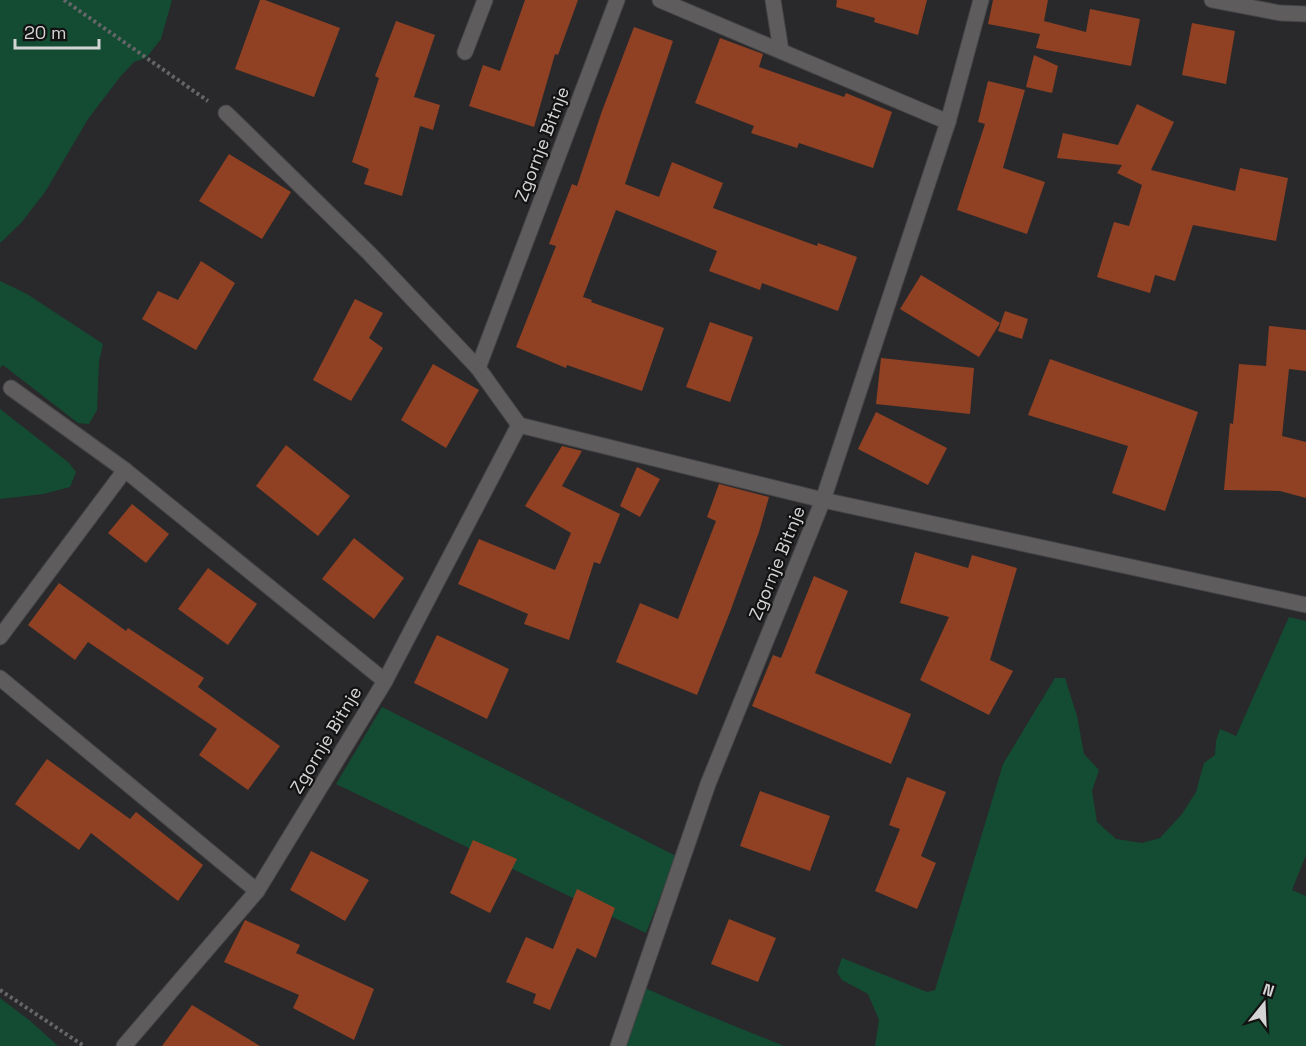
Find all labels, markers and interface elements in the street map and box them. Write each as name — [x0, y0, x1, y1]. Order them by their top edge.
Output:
scale bar — [15, 12, 99, 50]
text: 20 m — [24, 21, 67, 44]
street label: Zgornje Bitnje — [509, 83, 574, 204]
street label: Zgornje Bitnje — [743, 502, 810, 623]
street label: Zgornje Bitnje — [285, 682, 367, 798]
north arrow — [1234, 974, 1294, 1034]
text: N — [1260, 979, 1277, 1002]

